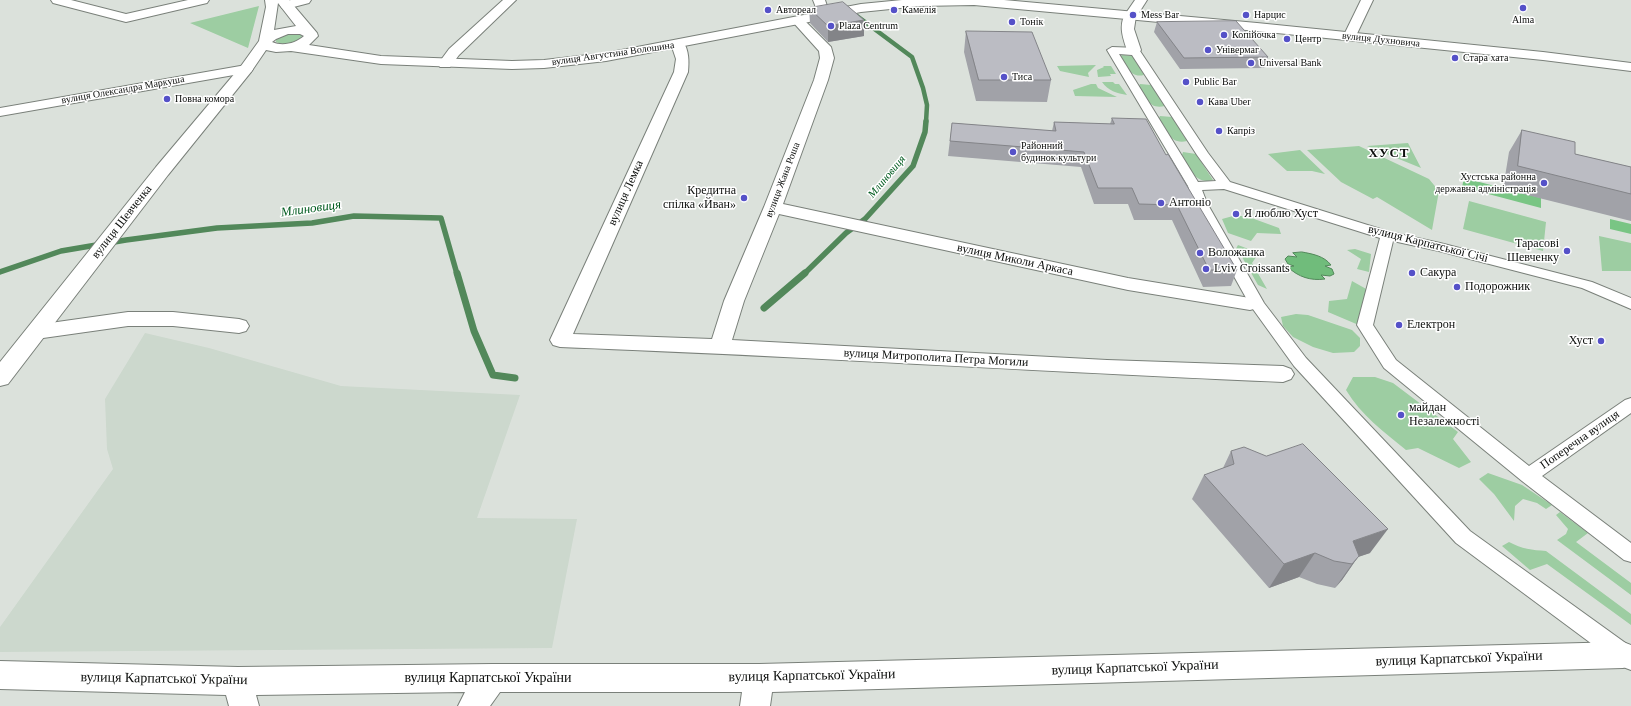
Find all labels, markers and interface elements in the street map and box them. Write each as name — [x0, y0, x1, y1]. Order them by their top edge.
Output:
marker: Alma — [1518, 3, 1528, 13]
place label: Автореал — [776, 4, 816, 16]
place label: Камелія — [902, 4, 936, 16]
marker: Автореал — [763, 5, 773, 15]
marker: Камелія — [889, 5, 899, 15]
place label: Mess Bar — [1141, 9, 1179, 21]
place label: Нарцис — [1254, 9, 1286, 21]
marker: Mess Bar — [1128, 10, 1138, 20]
marker: Нарцис — [1241, 10, 1251, 20]
place label: Alma — [1512, 14, 1534, 26]
place label: Тонік — [1020, 16, 1043, 28]
marker: Тонік — [1007, 17, 1017, 27]
place label: Plaza Centrum — [839, 20, 898, 32]
marker: Plaza Centrum — [826, 21, 836, 31]
place label: Копійочка — [1232, 29, 1276, 41]
marker: Копійочка — [1219, 30, 1229, 40]
street label: вулиця Духновича — [1341, 30, 1421, 50]
place label: Центр — [1295, 33, 1322, 45]
marker: Центр — [1282, 34, 1292, 44]
street label: вулиця Августина Волошина — [551, 39, 675, 69]
place label: Універмаг — [1216, 44, 1259, 56]
marker: Універмаг — [1203, 45, 1213, 55]
place label: Стара хата — [1463, 52, 1508, 64]
marker: Стара хата — [1450, 53, 1460, 63]
place label: Universal Bank — [1259, 57, 1321, 69]
marker: Universal Bank — [1246, 58, 1256, 68]
place label: Тиса — [1012, 71, 1032, 83]
marker: Тиса — [999, 72, 1009, 82]
street label: вулиця Олександра Маркуша — [61, 73, 185, 107]
place label: Public Bar — [1194, 76, 1236, 88]
marker: Public Bar — [1181, 77, 1191, 87]
place label: Повна комора — [175, 93, 234, 105]
marker: Повна комора — [162, 94, 172, 104]
place label: Кава Uber — [1208, 96, 1250, 108]
marker: Кава Uber — [1195, 97, 1205, 107]
place label: Капріз — [1227, 125, 1255, 137]
marker: Капріз — [1214, 126, 1224, 136]
place label: Районний будинок культури — [1021, 140, 1096, 164]
street label: вулиця Жана Роша — [763, 141, 803, 219]
district label: ХУСТ — [1369, 146, 1409, 162]
marker: Районний будинок культури — [1008, 147, 1018, 157]
water label: Млиновиця — [865, 153, 909, 201]
street label: вулиця Лемка — [605, 158, 647, 228]
place label: Хустська районна державна адміністрація — [1435, 171, 1536, 194]
marker: Хустська районна державна адміністрація — [1539, 178, 1549, 188]
street label: вулиця Шевченка — [89, 182, 155, 262]
place label: Кредитна спілка «Йван» — [663, 184, 736, 212]
marker: Кредитна спілка «Йван» — [739, 193, 749, 203]
place label: Антоніо — [1169, 196, 1211, 210]
water label: Млиновиця — [280, 197, 342, 221]
marker: Антоніо — [1156, 198, 1166, 208]
place label: Я люблю Хуст — [1244, 207, 1318, 221]
marker: Я люблю Хуст — [1231, 209, 1241, 219]
street label: вулиця Карпатської Січі — [1367, 222, 1489, 266]
place label: Тарасові Шевченку — [1507, 237, 1559, 265]
street label: вулиця Миколи Аркаса — [956, 241, 1074, 279]
place label: Воложанка — [1208, 246, 1265, 260]
marker: Тарасові Шевченку — [1562, 246, 1572, 256]
marker: Воложанка — [1195, 248, 1205, 258]
place label: Lviv Croissants — [1214, 262, 1290, 276]
marker: Lviv Croissants — [1201, 264, 1211, 274]
place label: Сакура — [1420, 266, 1456, 280]
marker: Сакура — [1407, 268, 1417, 278]
place label: Подорожник — [1465, 280, 1530, 294]
marker: Подорожник — [1452, 282, 1462, 292]
place label: Електрон — [1407, 318, 1455, 332]
marker: Електрон — [1394, 320, 1404, 330]
place label: Хуст — [1569, 334, 1593, 348]
marker: Хуст — [1596, 336, 1606, 346]
street label: вулиця Митрополита Петра Могили — [843, 346, 1029, 370]
place label: майдан Незалежності — [1409, 401, 1480, 429]
street label: Поперечна вулиця — [1538, 407, 1622, 473]
marker: майдан Незалежності — [1396, 410, 1406, 420]
street label: вулиця Карпатської України — [1375, 648, 1543, 670]
street label: вулиця Карпатської України — [1051, 657, 1219, 679]
street label: вулиця Карпатської України — [728, 666, 896, 686]
street label: вулиця Карпатської України — [80, 669, 248, 689]
street label: вулиця Карпатської України — [404, 670, 572, 686]

